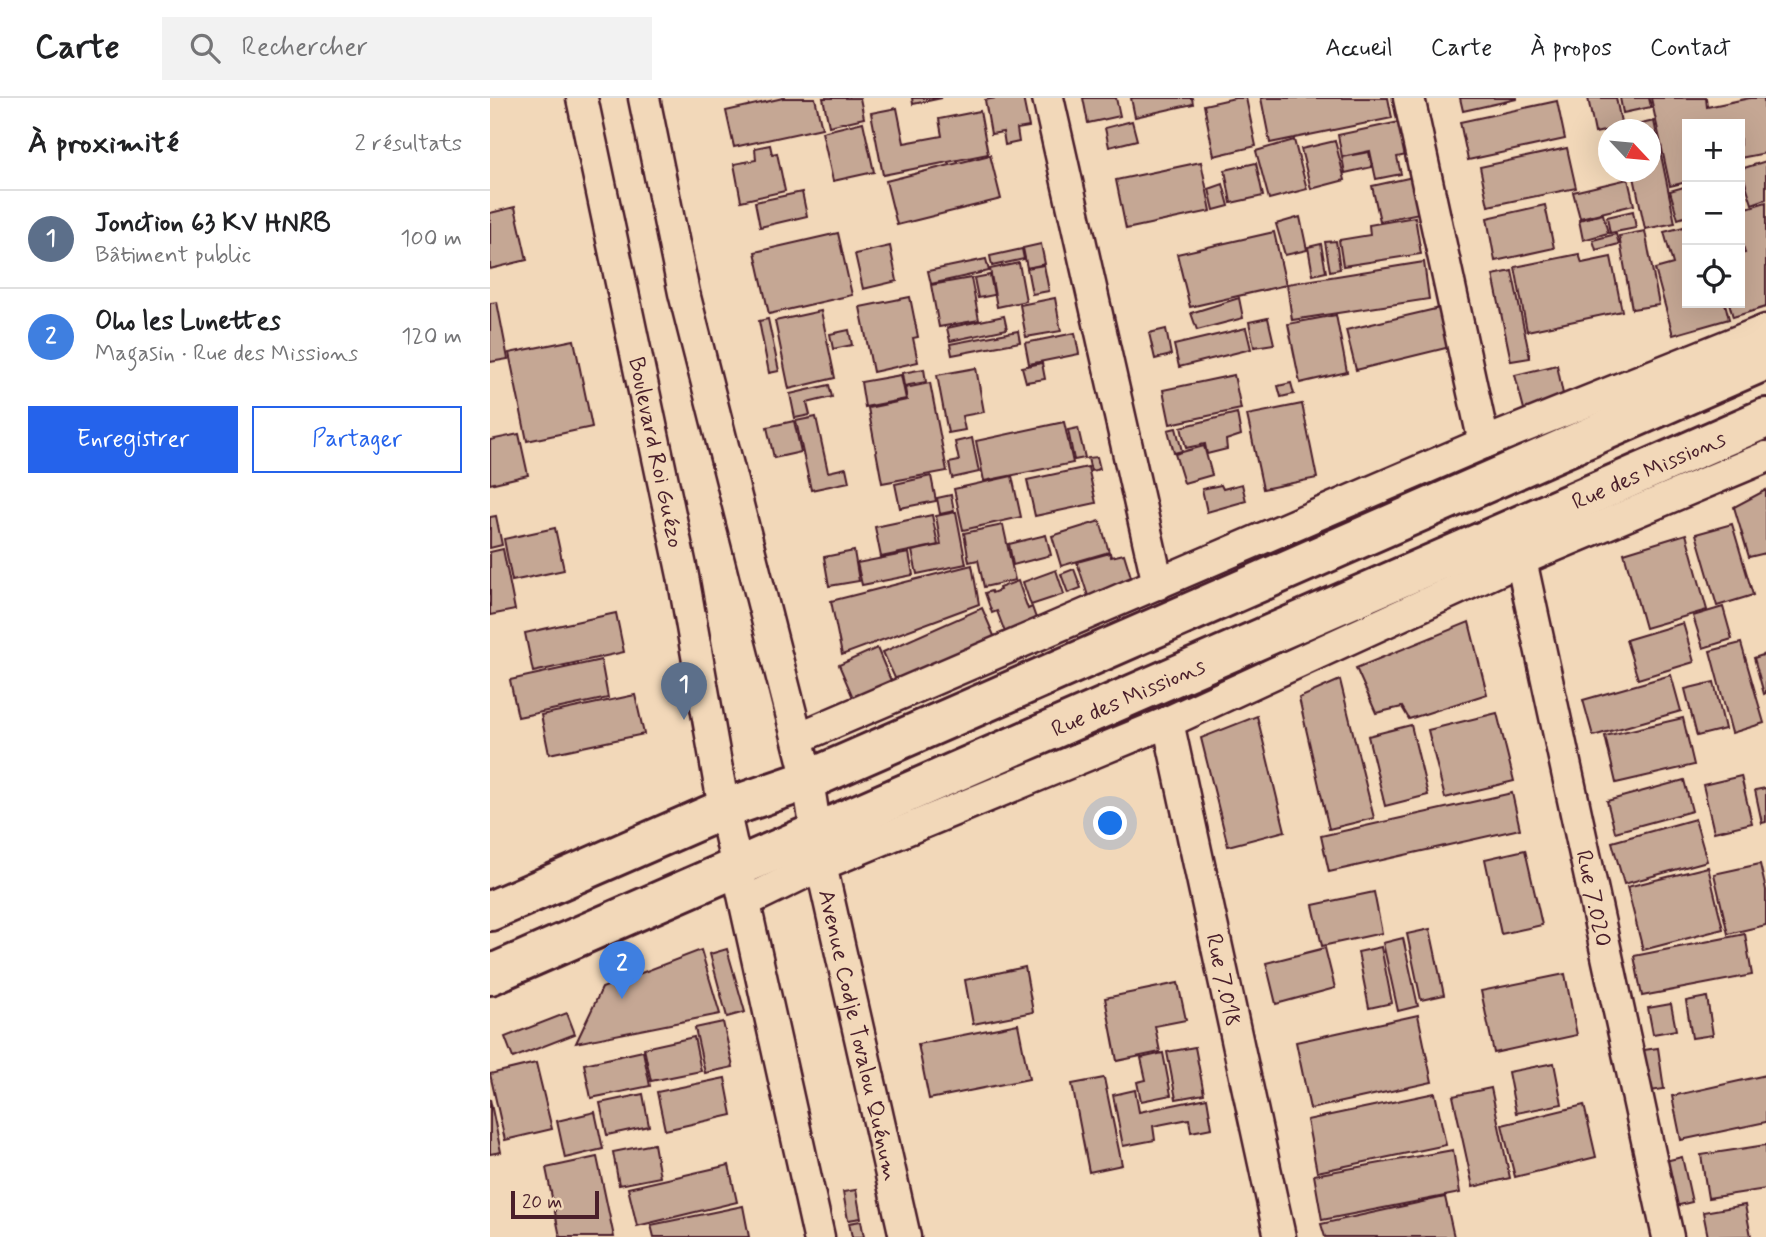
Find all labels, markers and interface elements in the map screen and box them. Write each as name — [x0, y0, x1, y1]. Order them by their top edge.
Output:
search box — [162, 17, 652, 80]
text: Carte — [35, 26, 120, 70]
icon: search — [186, 29, 224, 67]
text: Rechercher — [242, 31, 368, 65]
text: Accueil — [1325, 33, 1393, 64]
text: Carte — [1431, 33, 1492, 64]
text: À propos — [1530, 33, 1612, 64]
text: Contact — [1650, 33, 1731, 64]
north arrow — [1598, 119, 1661, 182]
map controls — [1682, 119, 1745, 308]
button: + — [1682, 119, 1745, 182]
text: À proximité — [28, 124, 179, 163]
text: 2 résultats — [354, 129, 462, 159]
button: − — [1682, 182, 1745, 245]
text: Jonction 63 KV HNRB — [95, 207, 331, 241]
text: 1 — [46, 224, 56, 254]
text: 100 m — [400, 224, 462, 254]
text: Bâtiment public — [95, 241, 251, 271]
button: locate — [1682, 245, 1745, 308]
text: Oho les Lunettes — [95, 305, 281, 339]
text: 2 — [45, 322, 57, 352]
text: 120 m — [401, 322, 462, 352]
text: Magasin · Rue des Missions — [95, 339, 358, 369]
street label: Boulevard Roi Guézo — [620, 355, 690, 551]
button: Enregistrer — [28, 406, 238, 473]
button: Partager — [252, 406, 462, 473]
street label: Rue des Missions — [1568, 424, 1731, 518]
street label: Rue des Missions — [1047, 652, 1210, 745]
pin: 1 — [661, 662, 707, 720]
your location — [1093, 806, 1127, 840]
street label: Rue 7.020 — [1567, 847, 1618, 950]
street label: Avenue Codje Tovalou Quénum — [810, 887, 905, 1184]
street label: Rue 7.018 — [1197, 931, 1247, 1030]
pin: 2 — [599, 941, 645, 999]
scale bar — [511, 1188, 598, 1220]
text: 20 m — [522, 1190, 562, 1215]

